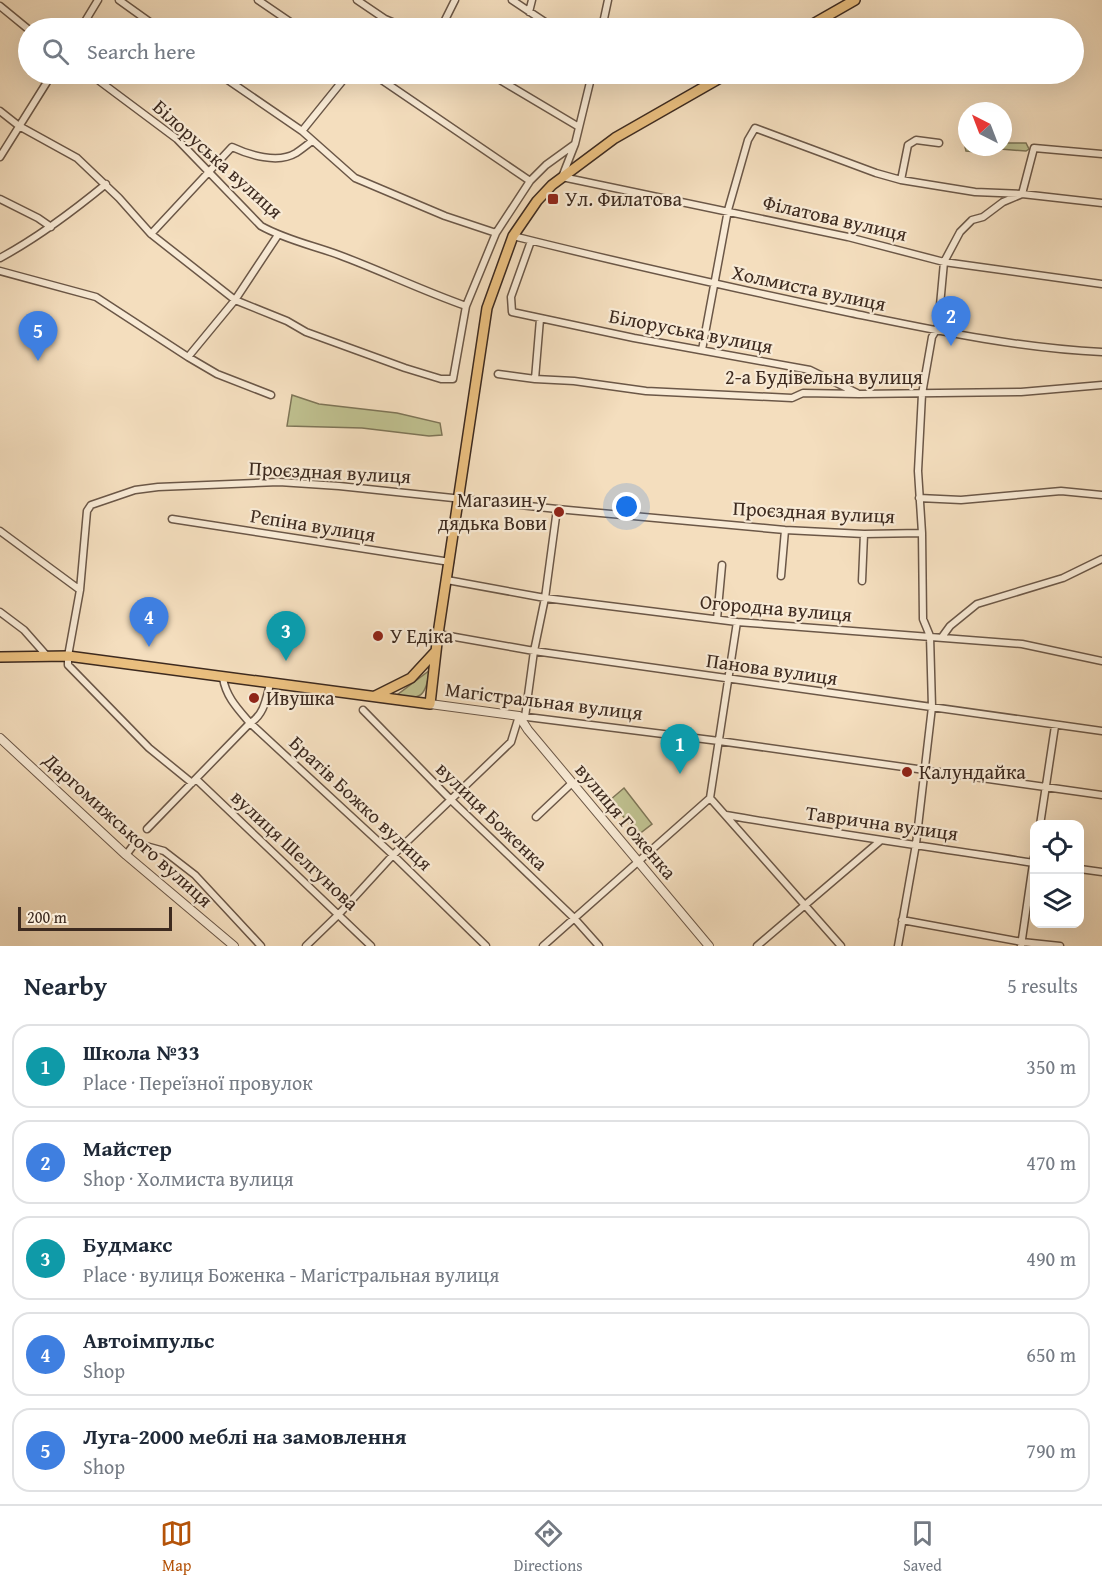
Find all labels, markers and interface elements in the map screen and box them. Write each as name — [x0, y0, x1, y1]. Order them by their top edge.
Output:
search box — [18, 18, 1084, 84]
icon: search — [39, 35, 72, 68]
text: Search here — [87, 35, 196, 67]
street label: Білоруська вулиця — [147, 92, 290, 225]
north arrow — [958, 102, 1012, 156]
place label: Ул. Филатова — [565, 184, 682, 213]
street label: Філатова вулиця — [760, 187, 910, 248]
marker: Ул. Филатова — [546, 192, 560, 206]
street label: Холмиста вулиця — [730, 257, 889, 318]
pin: 2 — [932, 296, 970, 346]
street label: Білоруська вулиця — [607, 300, 775, 361]
pin: 5 — [18, 312, 57, 361]
street label: 2-а Будівельна вулиця — [725, 362, 923, 391]
street label: Проєздная вулиця — [248, 453, 412, 490]
place label: Магазин у дядька Вови — [438, 485, 547, 537]
your location — [612, 492, 641, 521]
street label: Проєздная вулиця — [732, 493, 896, 530]
street label: Рєпіна вулиця — [248, 500, 378, 549]
marker: Магазин у дядька Вови — [552, 505, 566, 519]
street label: Огородна вулиця — [699, 586, 853, 629]
pin: 4 — [130, 598, 168, 647]
pin: 3 — [266, 612, 306, 661]
place label: У Едіка — [390, 621, 454, 650]
marker: У Едіка — [371, 629, 385, 643]
street label: Панова вулиця — [705, 645, 840, 692]
street label: Магістральная вулиця — [444, 674, 644, 727]
place label: Ивушка — [266, 683, 335, 712]
marker: Ивушка — [247, 691, 261, 705]
pin: 1 — [660, 724, 700, 774]
street label: Братів Божко вулиця — [283, 728, 440, 877]
street label: Даргомижського вулиця — [37, 745, 219, 914]
street label: вулиця Боженка — [430, 755, 555, 877]
street label: вулиця Гоженка — [569, 756, 684, 886]
place label: Калундайка — [919, 757, 1026, 786]
marker: Калундайка — [900, 765, 914, 779]
street label: вулиця Шелгунова — [225, 783, 366, 917]
street label: Таврична вулиця — [804, 797, 960, 848]
map controls — [1030, 820, 1084, 928]
button: locate — [1030, 820, 1084, 874]
button: layers — [1030, 874, 1084, 928]
scale bar — [18, 904, 172, 932]
text: 200 m — [27, 905, 67, 929]
text: Nearby — [24, 966, 107, 1005]
text: 5 results — [1007, 971, 1078, 1000]
text: Школа №33 — [83, 1036, 200, 1068]
text: 1 — [40, 1052, 51, 1081]
text: 350 m — [1026, 1052, 1076, 1081]
text: Place · Переїзної провулок — [83, 1068, 313, 1097]
text: Майстер — [83, 1132, 172, 1164]
text: 2 — [40, 1148, 51, 1177]
text: 470 m — [1026, 1148, 1076, 1177]
text: Shop · Холмиста вулиця — [83, 1164, 294, 1193]
text: Будмакс — [83, 1228, 172, 1260]
text: 3 — [40, 1244, 51, 1273]
text: 490 m — [1026, 1244, 1076, 1273]
text: Place · вулиця Боженка - Магістральная вулиця — [83, 1260, 499, 1289]
text: Автоімпульс — [83, 1324, 214, 1356]
text: 4 — [40, 1340, 51, 1369]
text: 650 m — [1026, 1340, 1076, 1369]
text: Shop — [83, 1356, 125, 1385]
text: Луга-2000 меблі на замовлення — [83, 1420, 406, 1452]
text: 5 — [40, 1436, 51, 1465]
text: 790 m — [1026, 1436, 1076, 1465]
text: Shop — [83, 1452, 125, 1481]
tab: Map — [160, 1517, 193, 1577]
tab: Directions — [514, 1517, 583, 1577]
tab: Saved — [903, 1517, 942, 1577]

